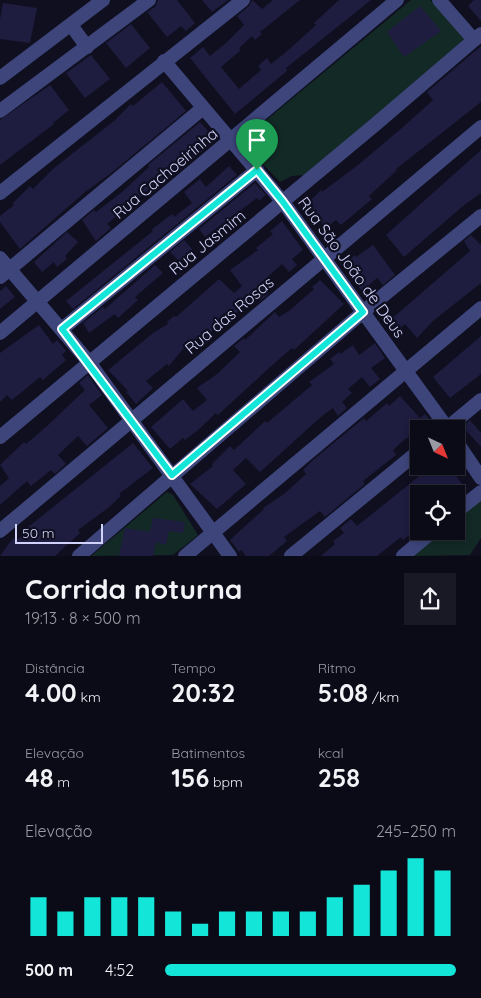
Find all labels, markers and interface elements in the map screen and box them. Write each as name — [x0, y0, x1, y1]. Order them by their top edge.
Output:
pin — [236, 119, 278, 170]
street label: Rua Cachoeirinha — [108, 123, 222, 223]
icon: arrive — [243, 126, 271, 154]
street label: Rua São João de Deus — [294, 193, 410, 341]
street label: Rua Jasmim — [165, 205, 249, 279]
street label: Rua das Rosas — [180, 272, 278, 358]
north arrow — [410, 420, 465, 475]
map controls — [410, 420, 465, 540]
button: locate — [410, 485, 465, 540]
scale bar — [15, 520, 102, 544]
text: 50 m — [22, 524, 55, 542]
text: Corrida noturna — [25, 571, 242, 606]
button: share — [404, 573, 456, 625]
text: 19:13 · 8 × 500 m — [25, 608, 141, 628]
text: Distância — [25, 659, 85, 677]
text: Tempo — [171, 659, 216, 677]
text: Ritmo — [318, 659, 356, 677]
text: 4.00 — [25, 677, 77, 708]
text: 20:32 — [171, 677, 235, 708]
text: 5:08 — [318, 677, 368, 708]
text: km — [77, 688, 101, 706]
text: /km — [368, 688, 399, 706]
text: Elevação — [25, 744, 84, 762]
text: Batimentos — [171, 744, 245, 762]
text: kcal — [318, 744, 344, 762]
text: 48 — [25, 762, 53, 793]
text: 156 — [171, 762, 209, 793]
text: 258 — [318, 762, 360, 793]
text: m — [53, 773, 70, 791]
text: bpm — [209, 773, 243, 791]
text: Elevação — [25, 821, 92, 841]
text: 245–250 m — [376, 821, 456, 841]
text: 500 m — [25, 960, 73, 980]
text: 4:52 — [105, 960, 134, 980]

